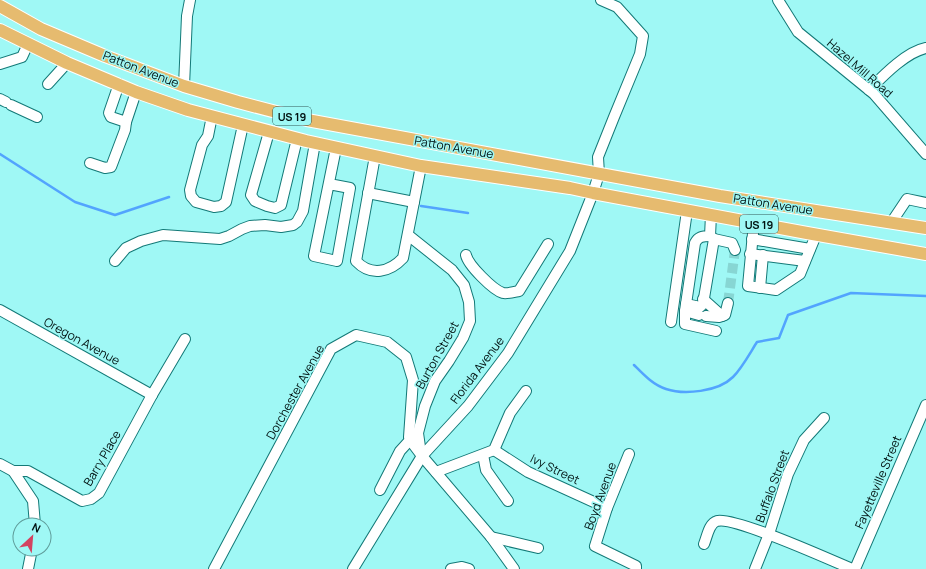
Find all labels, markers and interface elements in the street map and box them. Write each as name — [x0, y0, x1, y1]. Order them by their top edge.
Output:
street label: Hazel Mill Road — [823, 35, 897, 101]
street label: Patton Avenue — [100, 47, 182, 91]
road number: US 19 — [273, 107, 311, 125]
street label: Patton Avenue — [413, 132, 495, 162]
street label: Patton Avenue — [732, 189, 814, 219]
road number: US 19 — [740, 215, 778, 233]
street label: Oregon Avenue — [41, 313, 123, 369]
street label: Burton Street — [411, 318, 463, 392]
street label: Florida Avenue — [446, 333, 508, 407]
street label: Dorchester Avenue — [262, 342, 328, 442]
street label: Barry Place — [79, 427, 125, 489]
street label: Fayetteville Street — [851, 432, 905, 531]
street label: Buffalo Street — [751, 447, 793, 525]
street label: Ivy Street — [528, 450, 583, 488]
street label: Boyd Avenue — [580, 460, 620, 532]
north arrow — [12, 517, 52, 557]
text: N — [30, 519, 44, 536]

